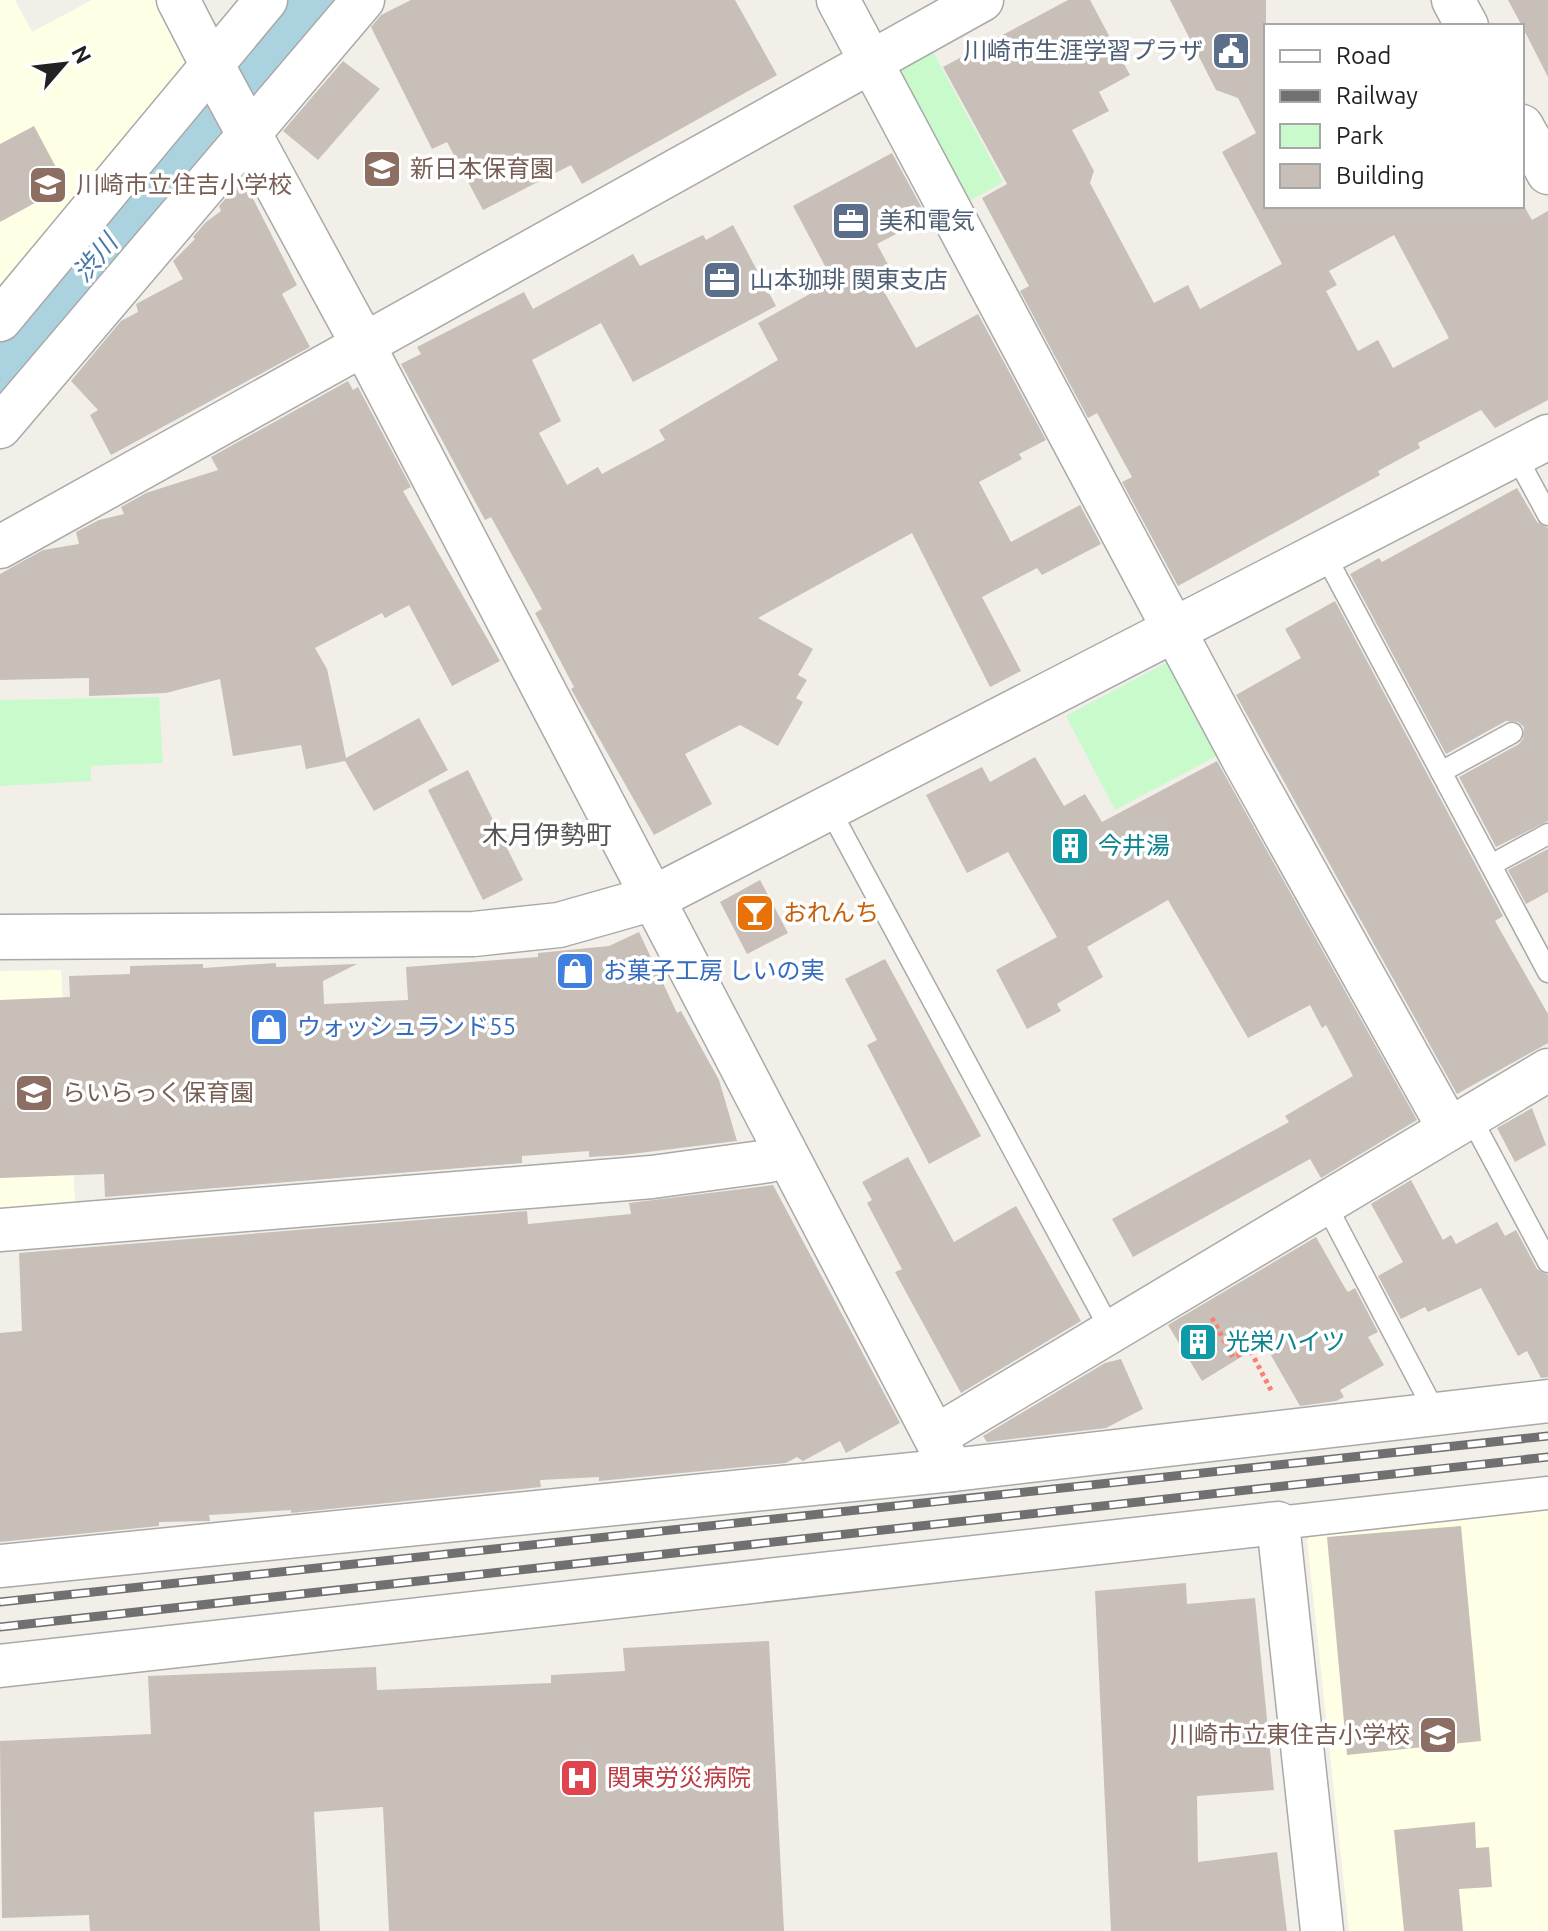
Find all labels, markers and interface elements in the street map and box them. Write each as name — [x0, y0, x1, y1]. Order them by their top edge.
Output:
north arrow — [24, 24, 104, 104]
legend — [1264, 24, 1524, 208]
public building icon: 川崎市生涯学習プラザ — [1210, 30, 1252, 72]
place label: 川崎市生涯学習プラザ — [963, 37, 1203, 64]
text: N — [67, 41, 97, 67]
text: Road — [1336, 42, 1391, 69]
text: Railway — [1336, 82, 1418, 109]
text: Park — [1336, 122, 1384, 149]
school or university icon: 新日本保育園 — [361, 148, 403, 190]
place label: 新日本保育園 — [410, 155, 554, 182]
text: Building — [1336, 162, 1424, 189]
school or university icon: 川崎市立住吉小学校 — [27, 164, 69, 206]
place label: 川崎市立住吉小学校 — [76, 171, 292, 198]
office icon: 美和電気 — [830, 200, 872, 242]
place label: 美和電気 — [879, 207, 975, 234]
water label: 渋川 — [67, 226, 124, 287]
office icon: 山本珈琲 関東支店 — [701, 259, 743, 301]
place label: 山本珈琲 関東支店 — [750, 266, 948, 293]
district label: 木月伊勢町 — [482, 820, 612, 849]
building icon: 今井湯 — [1049, 825, 1091, 867]
place label: 今井湯 — [1098, 832, 1170, 859]
bar icon: おれんち — [734, 892, 776, 934]
place label: おれんち — [783, 899, 879, 926]
shop icon: お菓子工房 しいの実 — [554, 950, 596, 992]
place label: お菓子工房 しいの実 — [603, 957, 825, 984]
shop icon: ウォッシュランド55 — [248, 1006, 290, 1048]
place label: ウォッシュランド55 — [297, 1013, 516, 1040]
school or university icon: らいらっく保育園 — [13, 1072, 55, 1114]
place label: らいらっく保育園 — [62, 1079, 254, 1106]
building icon: 光栄ハイツ — [1177, 1321, 1219, 1363]
place label: 光栄ハイツ — [1226, 1328, 1346, 1355]
school or university icon: 川崎市立東住吉小学校 — [1417, 1714, 1459, 1756]
place label: 川崎市立東住吉小学校 — [1170, 1721, 1410, 1748]
hospital icon: 関東労災病院 — [558, 1757, 600, 1799]
place label: 関東労災病院 — [607, 1764, 751, 1791]

